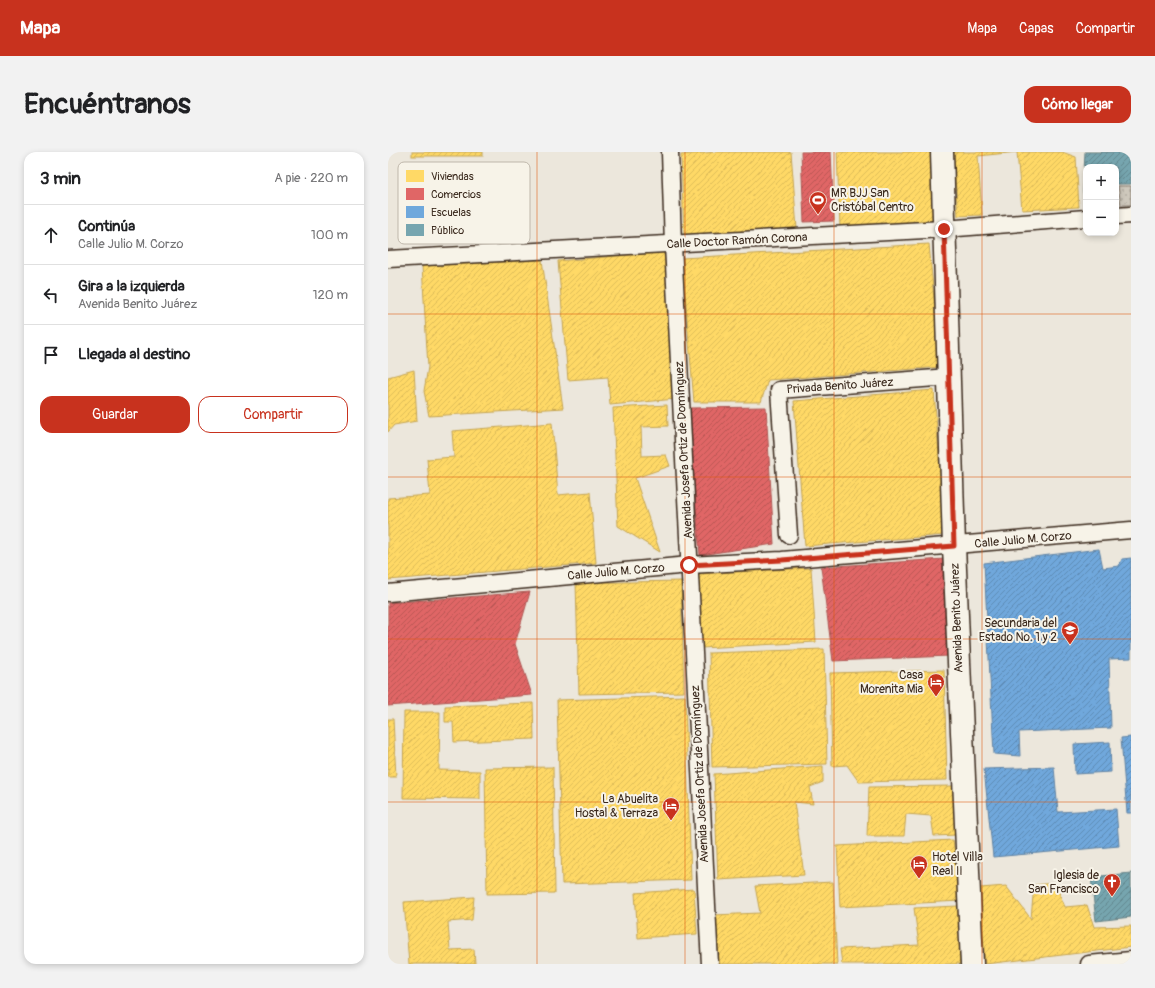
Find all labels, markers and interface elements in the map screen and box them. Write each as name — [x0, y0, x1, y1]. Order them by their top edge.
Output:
text: Mapa — [20, 16, 60, 40]
text: Mapa — [967, 20, 997, 37]
text: Capas — [1019, 20, 1054, 37]
text: Compartir — [1076, 20, 1135, 37]
button: Cómo llegar — [1024, 86, 1131, 123]
text: Encuéntranos — [24, 87, 191, 122]
legend — [398, 162, 530, 244]
map controls — [1083, 164, 1119, 236]
button: + — [1083, 164, 1119, 200]
text: 3 min — [40, 168, 81, 189]
text: A pie · 220 m — [274, 170, 348, 186]
text: Viviendas — [431, 170, 474, 183]
place label: MR BJJ San Cristóbal Centro — [831, 186, 914, 215]
text: Comercios — [431, 188, 481, 201]
sports icon: MR BJJ San Cristóbal Centro — [808, 190, 828, 215]
button: − — [1083, 200, 1119, 236]
text: Escuelas — [431, 206, 471, 219]
text: Continúa — [78, 217, 135, 236]
route end — [935, 220, 953, 238]
icon: ahead — [40, 224, 62, 246]
text: Público — [431, 224, 464, 237]
text: 100 m — [311, 227, 348, 243]
street label: Calle Doctor Ramón Corona — [666, 230, 808, 252]
text: Calle Julio M. Corzo — [78, 236, 184, 252]
text: Gira a la izquierda — [78, 277, 185, 296]
icon: left — [40, 284, 62, 306]
text: 120 m — [312, 287, 348, 303]
text: Avenida Benito Juárez — [78, 296, 197, 312]
icon: arrive — [40, 344, 62, 366]
text: Llegada al destino — [78, 345, 190, 364]
street label: Avenida Josefa Ortiz de Domínguez — [672, 361, 696, 539]
street label: Privada Benito Juárez — [786, 375, 894, 397]
button: Guardar — [40, 396, 190, 433]
button: Compartir — [198, 396, 348, 433]
street label: Calle Julio M. Corzo — [974, 528, 1073, 552]
route start — [680, 556, 698, 574]
street label: Calle Julio M. Corzo — [567, 560, 666, 584]
street label: Avenida Benito Juárez — [948, 563, 966, 673]
place label: Secundaria del Estado No. 1 y 2 — [979, 616, 1057, 645]
school or university icon: Secundaria del Estado No. 1 y 2 — [1060, 620, 1080, 645]
place label: Casa Morenita Mia — [860, 668, 923, 697]
hotel icon: Casa Morenita Mia — [926, 672, 946, 697]
street label: Avenida Josefa Ortiz de Domínguez — [688, 685, 712, 863]
place label: La Abuelita Hostal & Terraza — [575, 792, 658, 821]
hotel icon: La Abuelita Hostal & Terraza — [661, 796, 681, 821]
place label: Hotel Villa Real II — [932, 850, 983, 879]
hotel icon: Hotel Villa Real II — [909, 854, 929, 879]
place label: Iglesia de San Francisco — [1028, 868, 1100, 897]
church icon: Iglesia de San Francisco — [1102, 872, 1122, 897]

